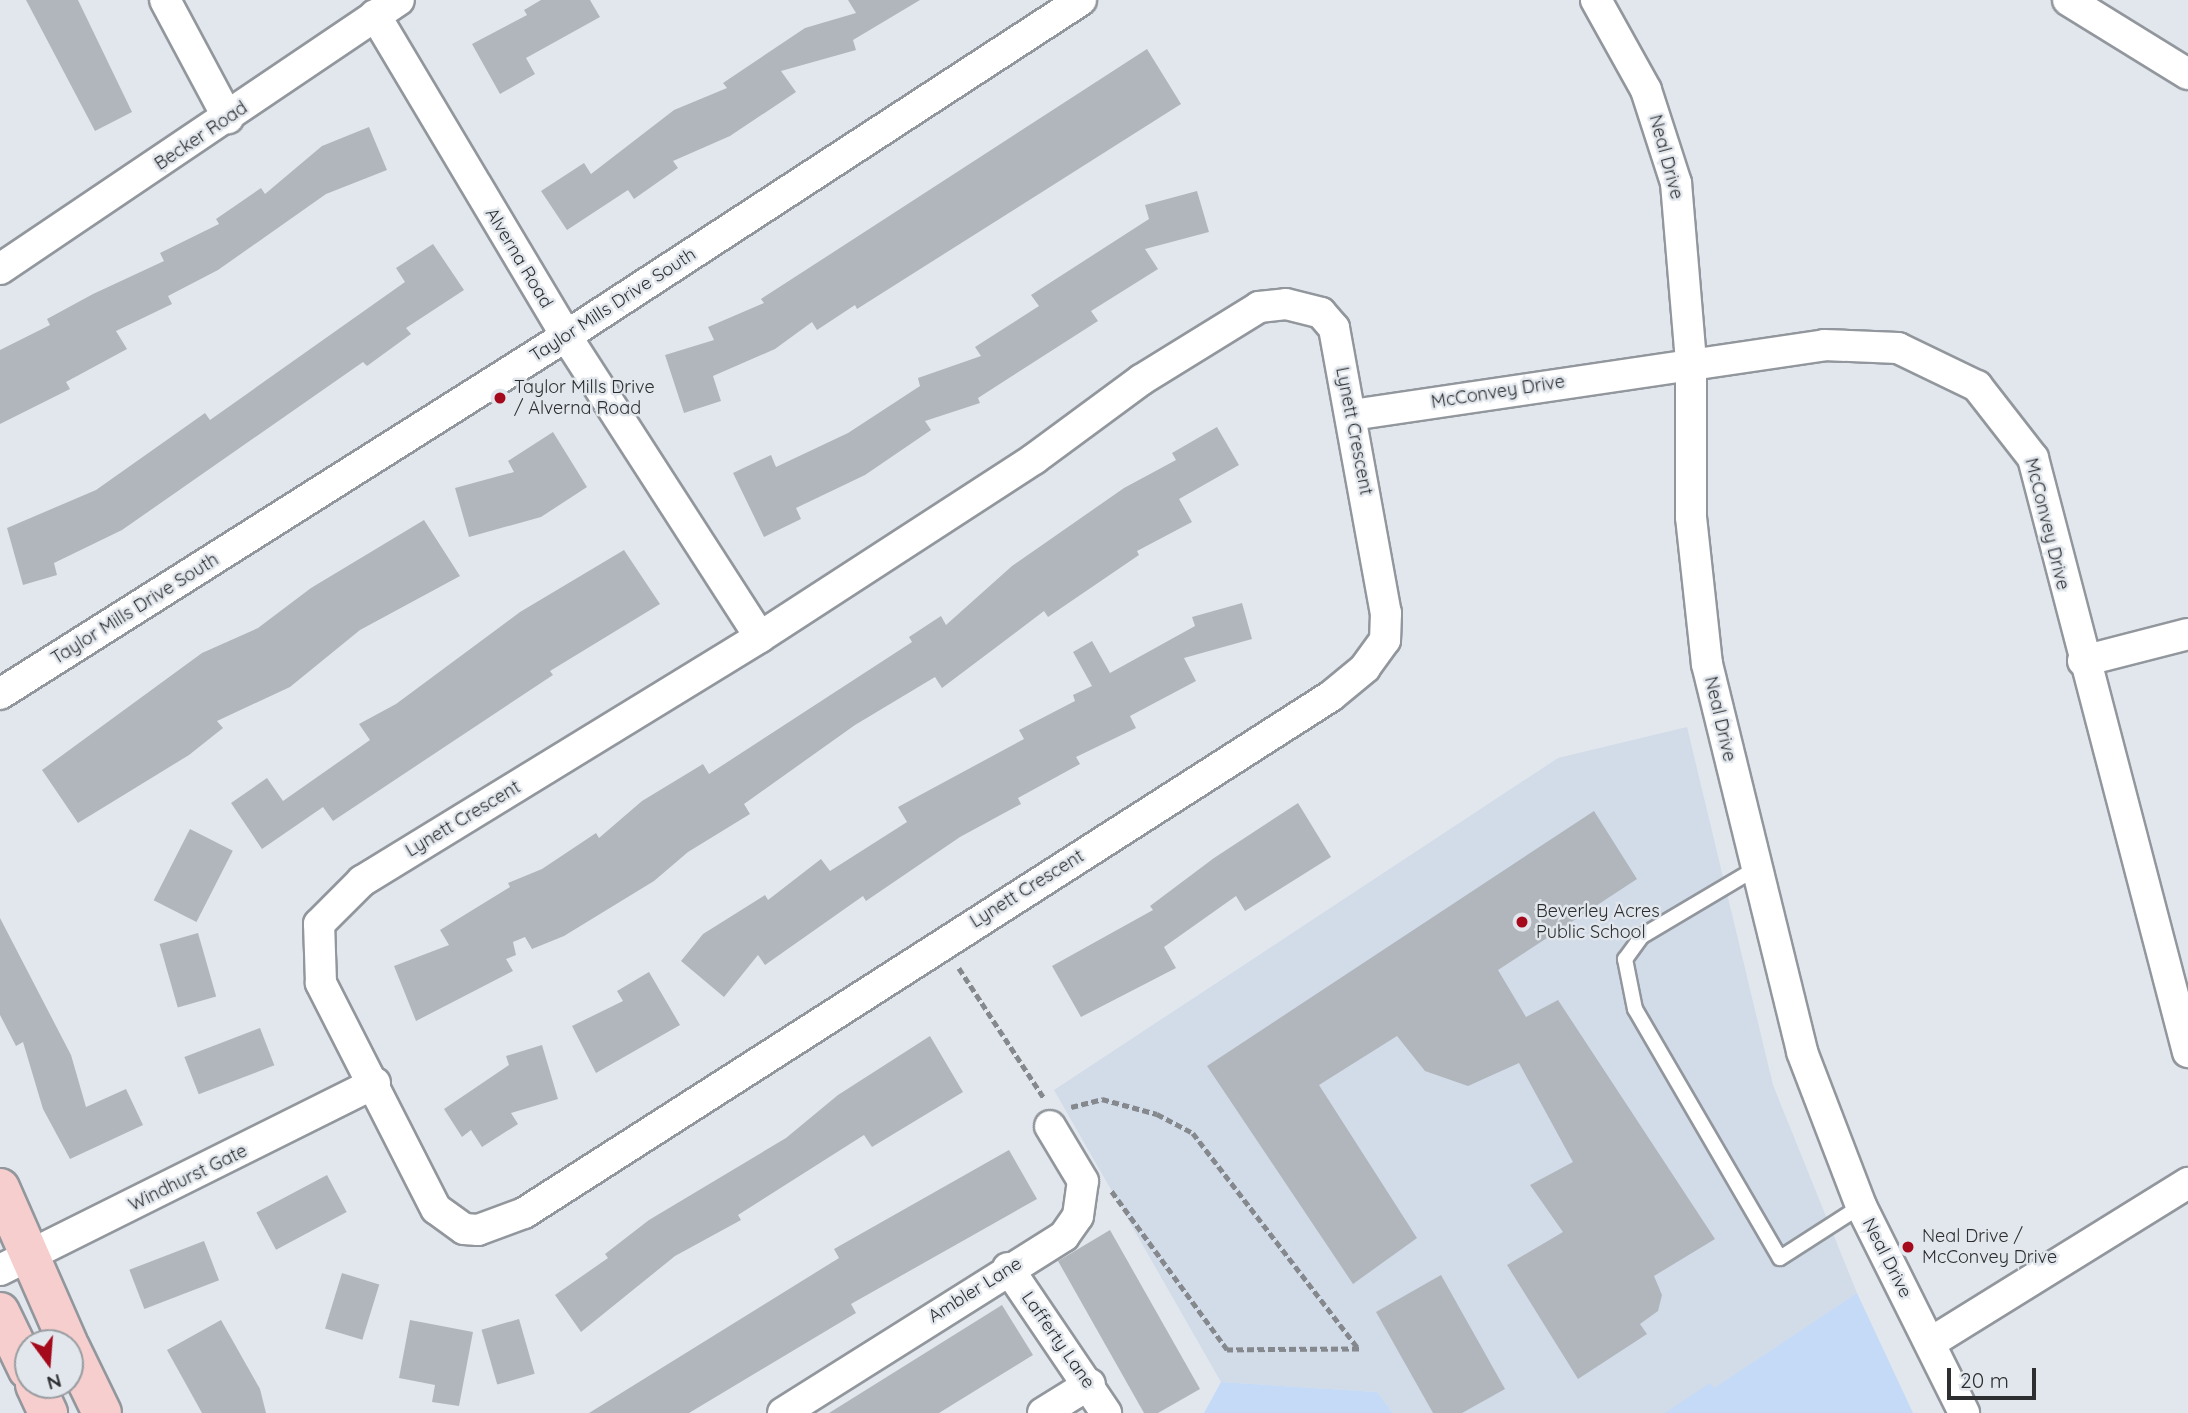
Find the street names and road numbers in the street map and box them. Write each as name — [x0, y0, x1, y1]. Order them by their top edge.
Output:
street label: Becker Road — [151, 97, 251, 175]
street label: Neal Drive — [1644, 112, 1688, 202]
street label: Alverna Road — [481, 204, 557, 312]
street label: Taylor Mills Drive South — [526, 243, 700, 367]
street label: Lynett Crescent — [1331, 365, 1377, 497]
street label: McConvey Drive — [1430, 371, 1566, 413]
street label: McConvey Drive — [2020, 456, 2074, 592]
street label: Taylor Mills Drive South — [47, 549, 223, 669]
street label: Neal Drive — [1700, 674, 1740, 764]
street label: Lynett Crescent — [402, 776, 524, 862]
street label: Lynett Crescent — [966, 845, 1088, 933]
street label: Windhurst Gate — [125, 1140, 251, 1216]
street label: Neal Drive — [1858, 1215, 1916, 1301]
street label: Ambler Lane — [924, 1253, 1026, 1327]
street label: Lafferty Lane — [1017, 1288, 1099, 1392]

